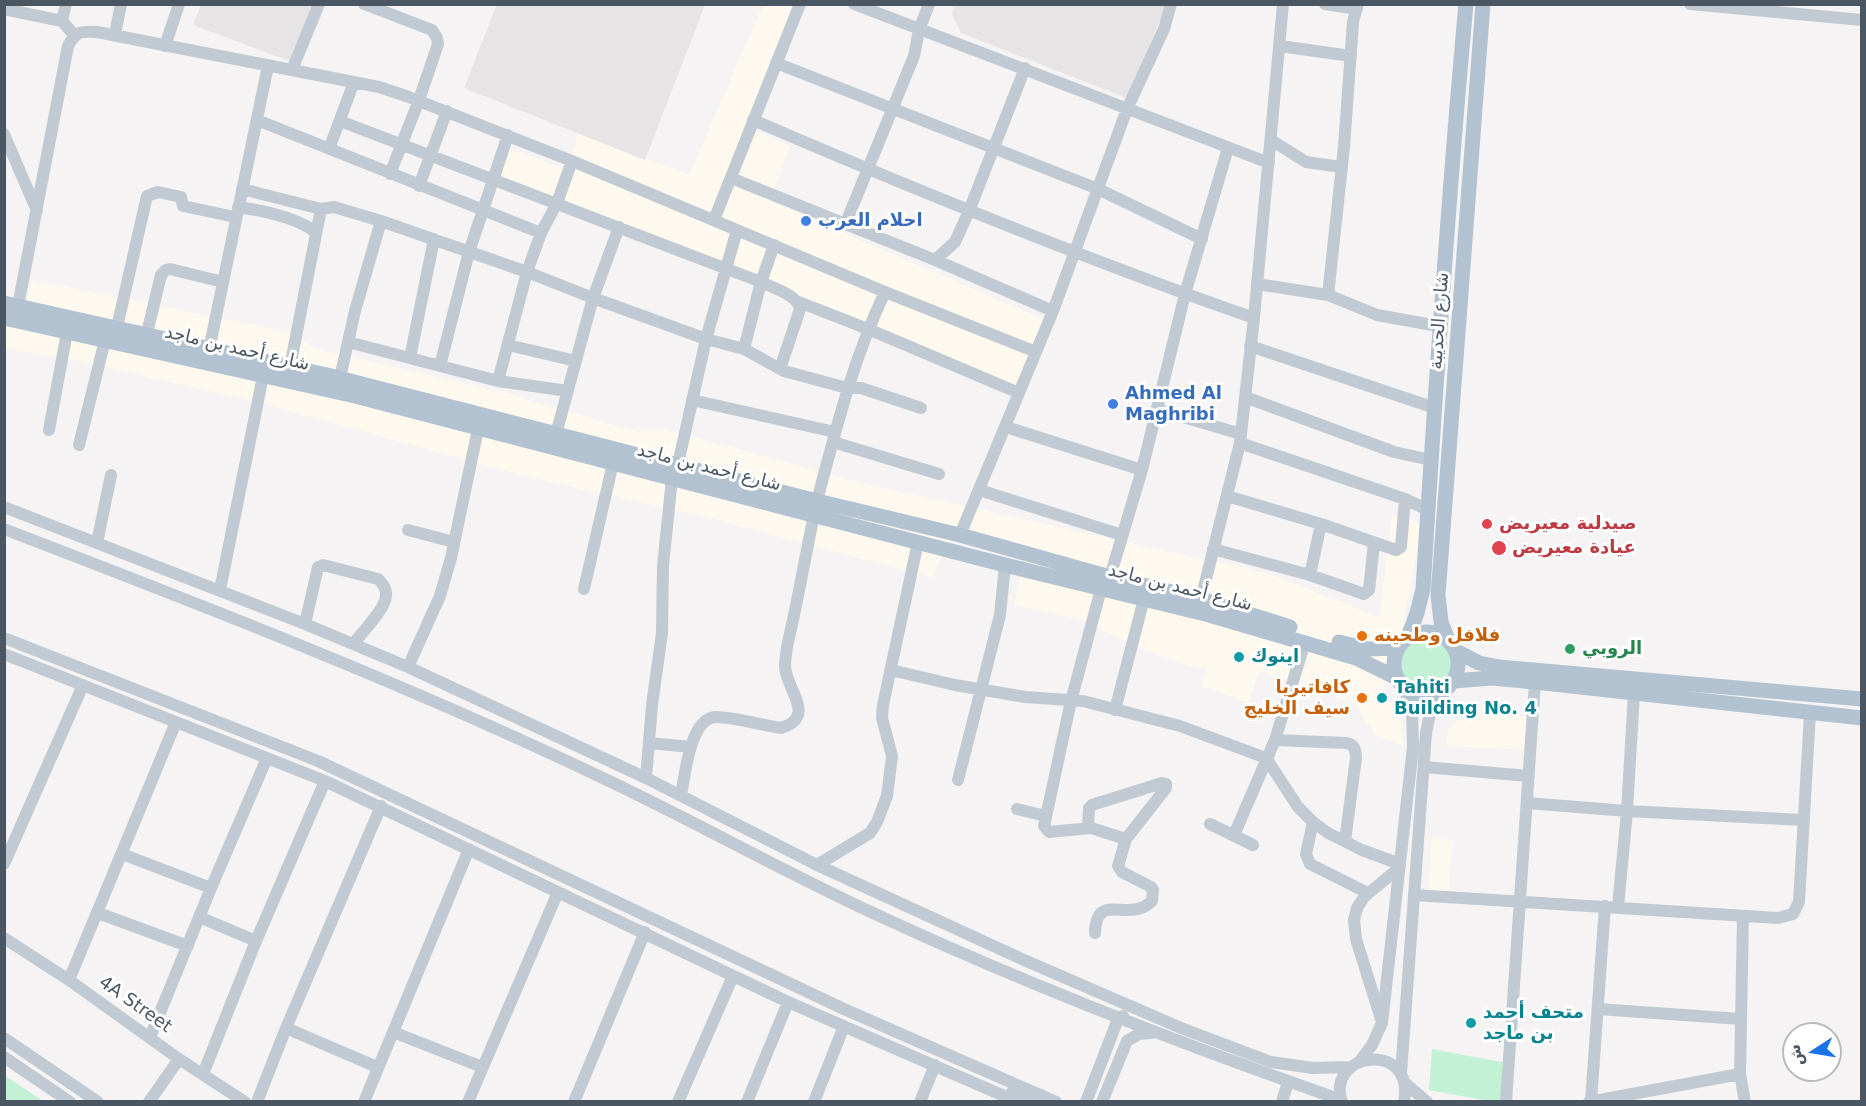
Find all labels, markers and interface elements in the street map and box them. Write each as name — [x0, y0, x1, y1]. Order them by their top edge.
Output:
place label: احلام العرب — [818, 210, 923, 232]
marker: احلام العرب — [799, 214, 813, 228]
street label: شارع الحديبة — [1426, 272, 1454, 370]
street label: شارع أحمد بن ماجد — [163, 322, 311, 376]
place label: Ahmed Al Maghribi — [1125, 383, 1222, 426]
marker: Ahmed Al Maghribi — [1106, 397, 1120, 411]
street label: شارع أحمد بن ماجد — [635, 440, 783, 496]
place label: صيدلية معيريض — [1499, 513, 1637, 535]
marker: صيدلية معيريض — [1480, 517, 1494, 531]
place label: عيادة معيريض — [1512, 537, 1636, 559]
marker: عيادة معيريض — [1490, 539, 1508, 557]
street label: شارع أحمد بن ماجد — [1106, 560, 1254, 616]
place label: فلافل وطحينه — [1374, 625, 1500, 647]
marker: فلافل وطحينه — [1355, 629, 1369, 643]
place label: الروبي — [1582, 638, 1642, 660]
marker: الروبي — [1563, 642, 1577, 656]
place label: اينوك — [1251, 646, 1299, 668]
marker: اينوك — [1232, 650, 1246, 664]
place label: كافاتيريا سيف الخليج — [1244, 677, 1350, 720]
place label: Tahiti Building No. 4 — [1394, 677, 1537, 720]
marker: كافاتيريا سيف الخليج — [1355, 691, 1369, 705]
marker: Tahiti Building No. 4 — [1375, 691, 1389, 705]
street label: 4A Street — [94, 972, 176, 1038]
place label: متحف أحمد بن ماجد — [1483, 1002, 1584, 1044]
marker: متحف أحمد بن ماجد — [1464, 1016, 1478, 1030]
north arrow — [1782, 1022, 1842, 1082]
text: ش — [1784, 1043, 1807, 1068]

